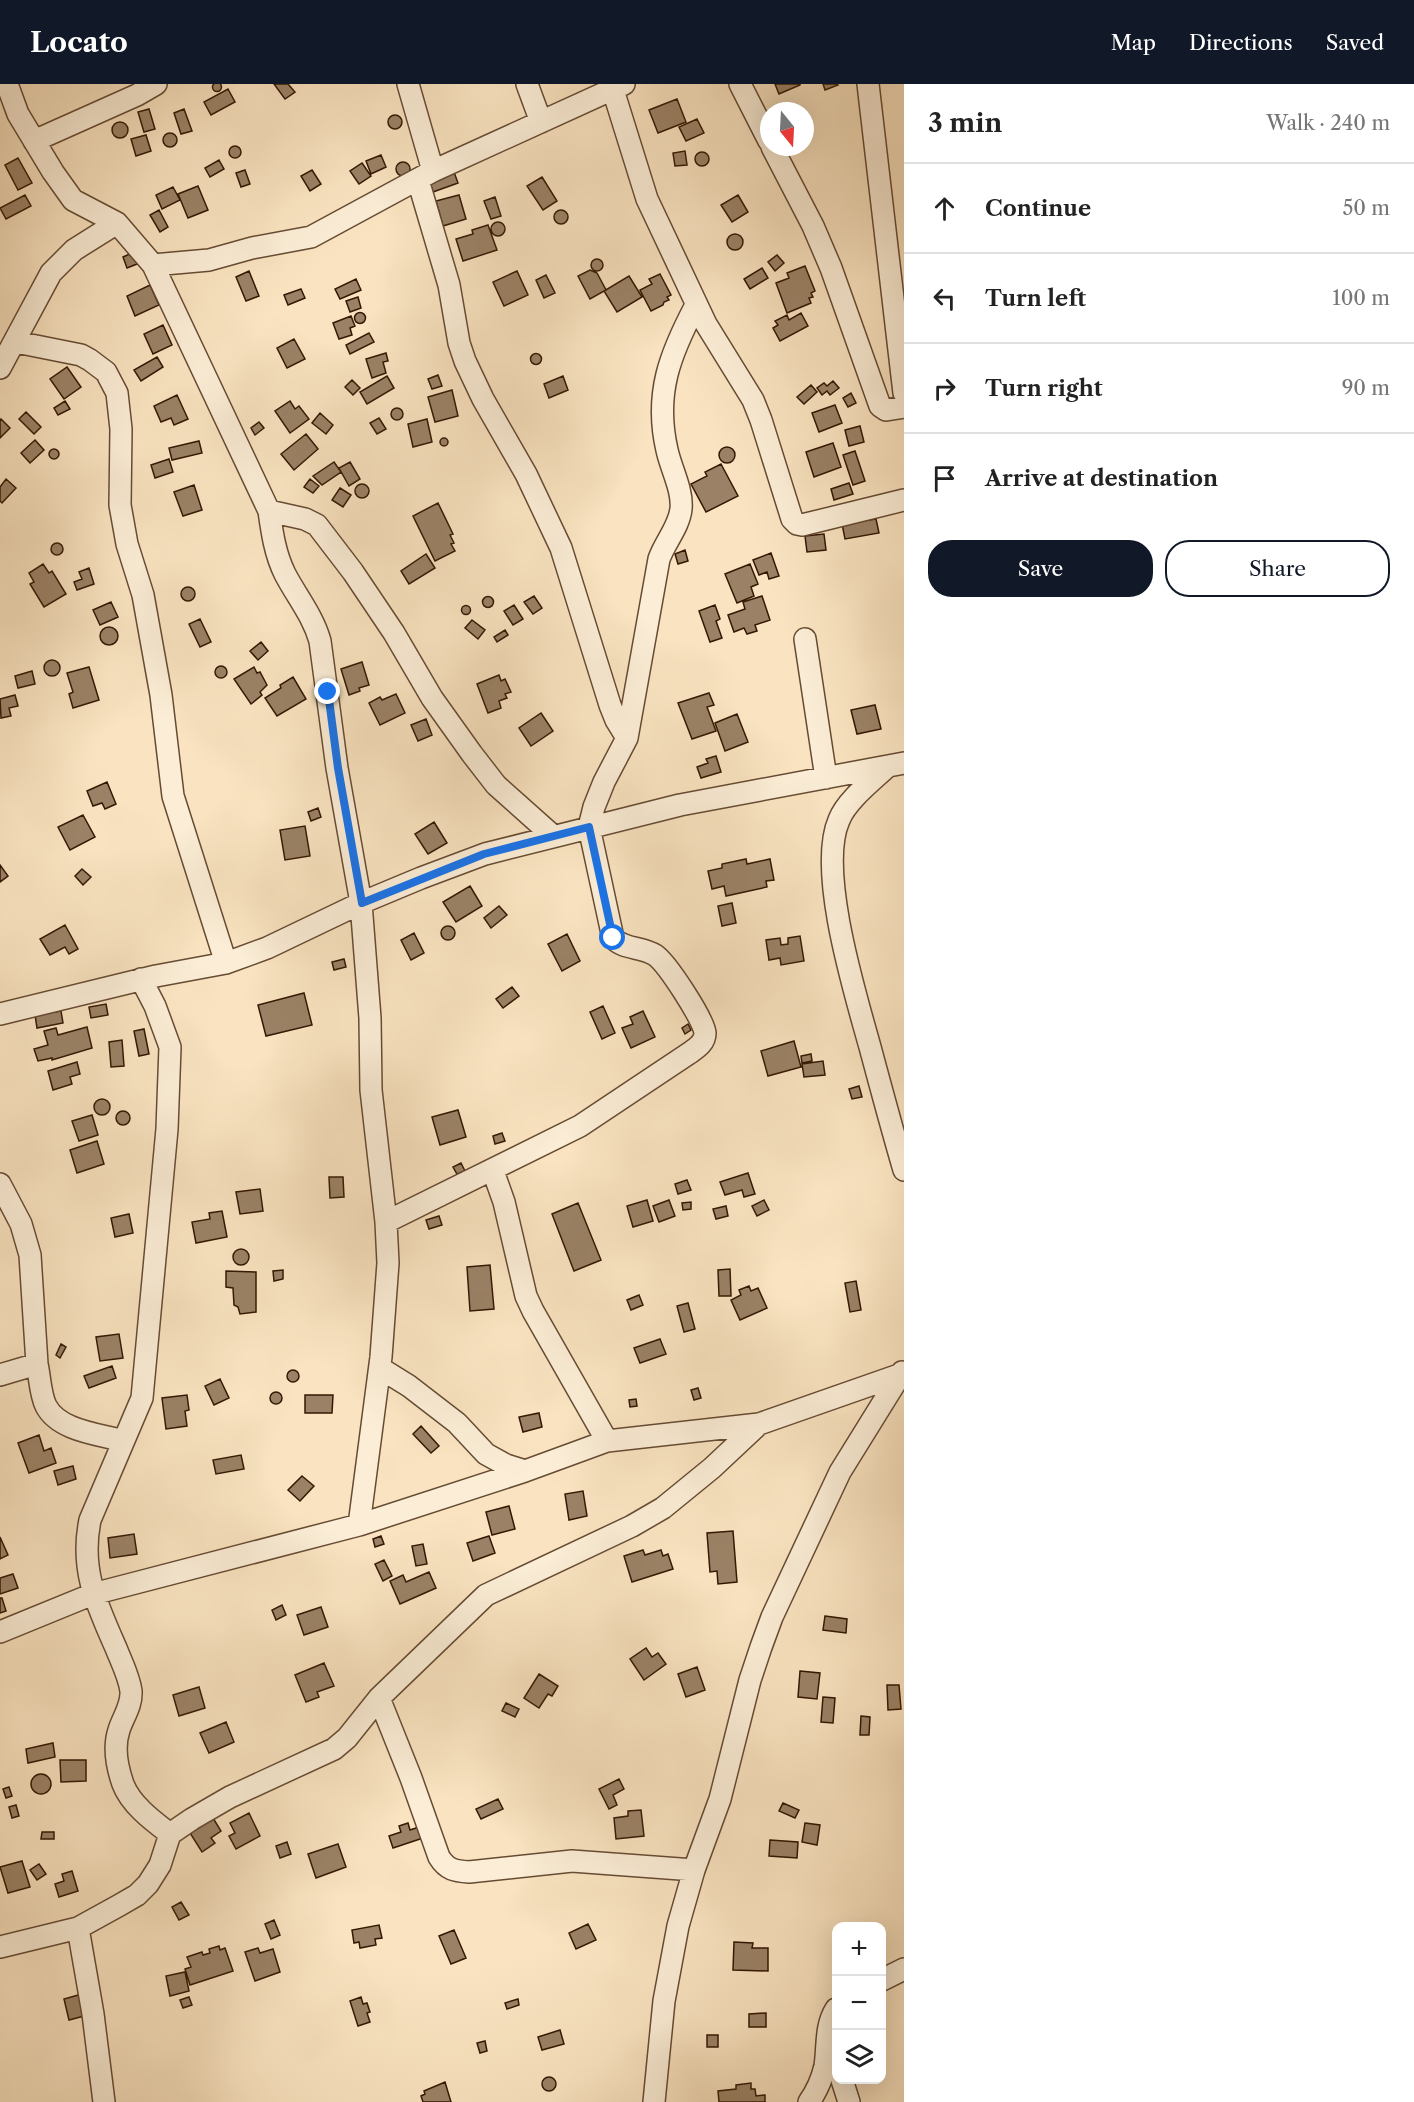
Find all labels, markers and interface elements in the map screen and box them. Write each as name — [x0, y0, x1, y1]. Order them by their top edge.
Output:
text: Locato — [30, 25, 128, 59]
text: Map — [1111, 30, 1156, 55]
text: Directions — [1189, 30, 1293, 55]
text: Saved — [1326, 30, 1384, 55]
north arrow — [760, 102, 814, 156]
text: 3 min — [928, 107, 1002, 139]
text: Walk · 240 m — [1266, 111, 1390, 135]
icon: ahead — [928, 192, 961, 225]
text: Continue — [985, 195, 1091, 222]
text: 50 m — [1343, 196, 1390, 220]
icon: left — [928, 282, 961, 315]
text: Turn left — [985, 285, 1086, 312]
text: 100 m — [1332, 286, 1390, 310]
icon: right — [928, 372, 961, 405]
text: Turn right — [985, 375, 1103, 402]
text: 90 m — [1342, 376, 1390, 400]
icon: arrive — [928, 462, 961, 495]
text: Arrive at destination — [985, 465, 1218, 492]
button: Save — [928, 540, 1153, 597]
button: Share — [1165, 540, 1390, 597]
route end — [314, 678, 340, 704]
route start — [599, 924, 625, 950]
map controls — [832, 1922, 886, 2084]
button: + — [832, 1922, 886, 1976]
button: − — [832, 1976, 886, 2030]
button: layers — [832, 2030, 886, 2084]

